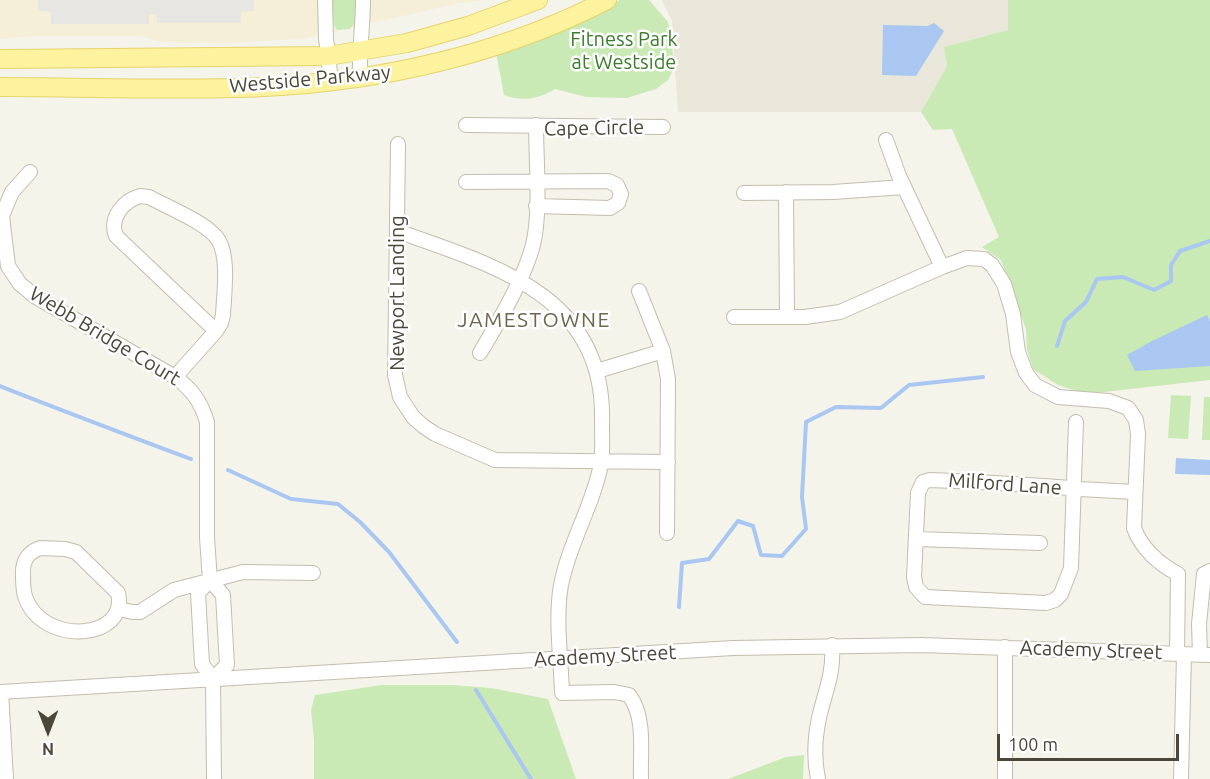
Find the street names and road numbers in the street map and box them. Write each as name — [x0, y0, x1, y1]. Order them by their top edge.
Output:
street label: Westside Parkway — [228, 60, 392, 98]
street label: Cape Circle — [544, 115, 644, 141]
street label: Newport Landing — [385, 215, 409, 371]
street label: Webb Bridge Court — [25, 281, 185, 391]
street label: Milford Lane — [948, 468, 1062, 500]
street label: Academy Street — [1019, 636, 1163, 664]
street label: Academy Street — [533, 640, 677, 672]

